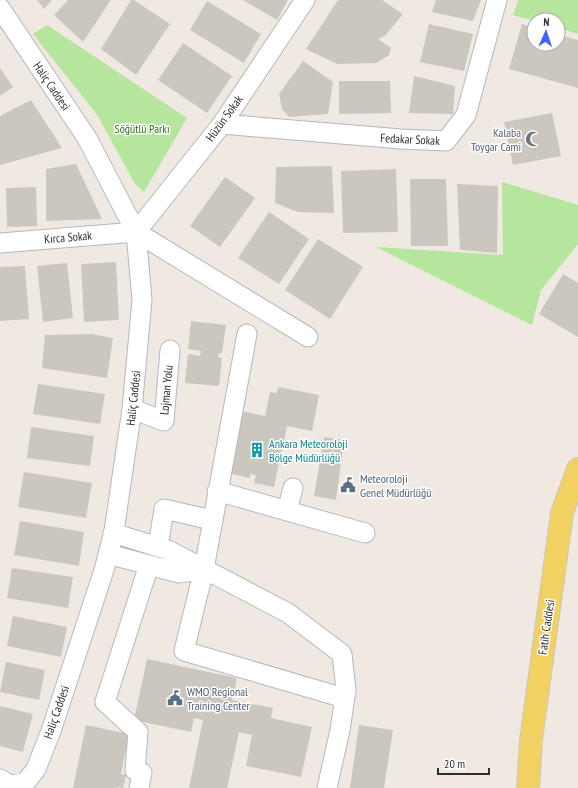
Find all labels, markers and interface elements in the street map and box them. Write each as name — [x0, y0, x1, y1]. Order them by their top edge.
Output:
north arrow — [526, 12, 566, 52]
text: N — [543, 15, 550, 29]
street label: Haliç Caddesi — [30, 59, 74, 113]
street label: Hüzün Sokak — [202, 92, 246, 144]
park label: Söğütlü Parkı — [115, 121, 170, 136]
place label: Kalaba Toygar Cami — [471, 125, 521, 154]
street label: Fedakar Sokak — [380, 130, 441, 148]
mosque icon: Kalaba Toygar Cami — [524, 130, 542, 148]
street label: Kırca Sokak — [44, 227, 93, 247]
street label: Lojman Yolu — [156, 364, 176, 416]
street label: Haliç Caddesi — [123, 370, 143, 426]
place label: Ankara Meteoroloji Bölge Müdürlüğü — [269, 436, 348, 465]
building icon: Ankara Meteoroloji Bölge Müdürlüğü — [248, 441, 266, 459]
place label: Meteoroloji Genel Müdürlüğü — [360, 471, 431, 500]
public building icon: Meteoroloji Genel Müdürlüğü — [339, 476, 357, 494]
street label: Fatih Caddesi — [535, 598, 557, 656]
street label: Haliç Caddesi — [40, 683, 72, 741]
place label: WMO Regional Training Center — [187, 684, 250, 713]
public building icon: WMO Regional Training Center — [166, 689, 184, 707]
scale bar — [438, 750, 489, 776]
text: 20 m — [444, 756, 465, 771]

